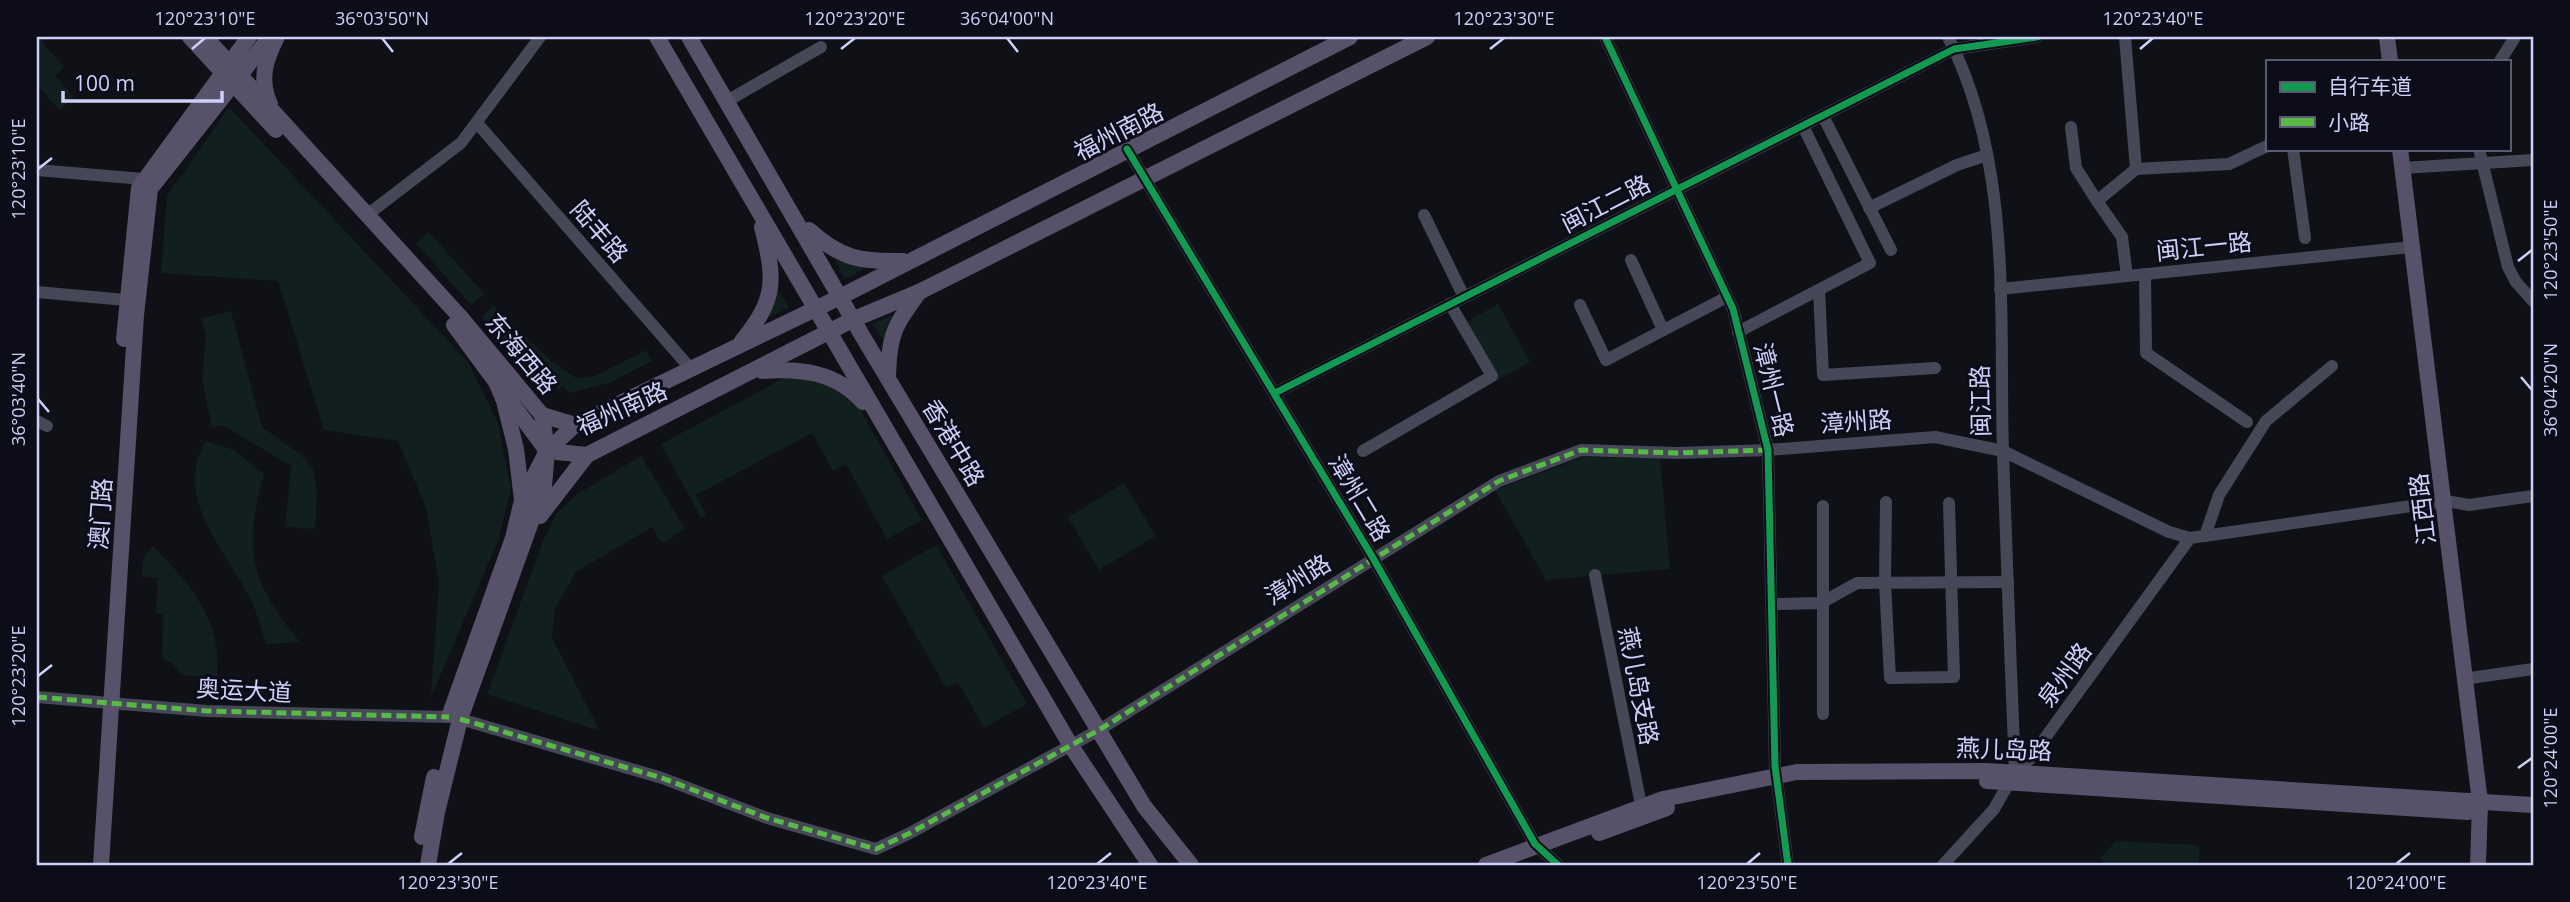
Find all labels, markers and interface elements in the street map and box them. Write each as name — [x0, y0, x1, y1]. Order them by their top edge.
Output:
text: 120°23'10"E — [155, 6, 255, 30]
text: 36°03'50"N — [335, 6, 429, 30]
text: 120°23'20"E — [805, 6, 905, 30]
text: 36°04'00"N — [960, 6, 1054, 30]
text: 120°23'30"E — [1454, 6, 1554, 30]
text: 120°23'40"E — [2103, 6, 2203, 30]
scale bar — [63, 60, 222, 104]
legend — [2266, 60, 2510, 150]
text: 100 m — [74, 69, 135, 97]
text: 自行车道 — [2328, 72, 2412, 100]
street label: 福州南路 — [1068, 94, 1169, 167]
text: 小路 — [2328, 108, 2370, 136]
text: 120°23'10"E — [6, 119, 30, 219]
street label: 闽江二路 — [1555, 166, 1656, 239]
street label: 陆丰路 — [564, 193, 636, 269]
text: 120°23'50"E — [2538, 200, 2562, 300]
street label: 闽江一路 — [2154, 224, 2253, 267]
street label: 东海西路 — [479, 306, 566, 400]
street label: 漳州一路 — [1747, 339, 1802, 440]
text: 36°04'20"N — [2538, 343, 2562, 437]
text: 36°03'40"N — [6, 352, 30, 446]
street label: 闽江路 — [1962, 365, 1997, 437]
street label: 福州南路 — [571, 373, 672, 442]
street label: 香港中路 — [915, 393, 993, 492]
street label: 漳州路 — [1819, 402, 1893, 439]
street label: 漳州二路 — [1321, 448, 1399, 547]
street label: 江西路 — [2401, 471, 2442, 547]
street label: 澳门路 — [81, 477, 118, 551]
street label: 漳州路 — [1258, 546, 1336, 612]
street label: 燕儿岛支路 — [1612, 624, 1667, 748]
text: 120°23'20"E — [6, 626, 30, 726]
street label: 泉州路 — [2029, 635, 2098, 713]
street label: 奥运大道 — [195, 671, 293, 708]
text: 120°24'00"E — [2538, 708, 2562, 808]
street label: 燕儿岛路 — [1956, 730, 2053, 767]
text: 120°23'30"E — [398, 870, 498, 894]
text: 120°23'40"E — [1047, 870, 1147, 894]
text: 120°23'50"E — [1697, 870, 1797, 894]
text: 120°24'00"E — [2346, 870, 2446, 894]

